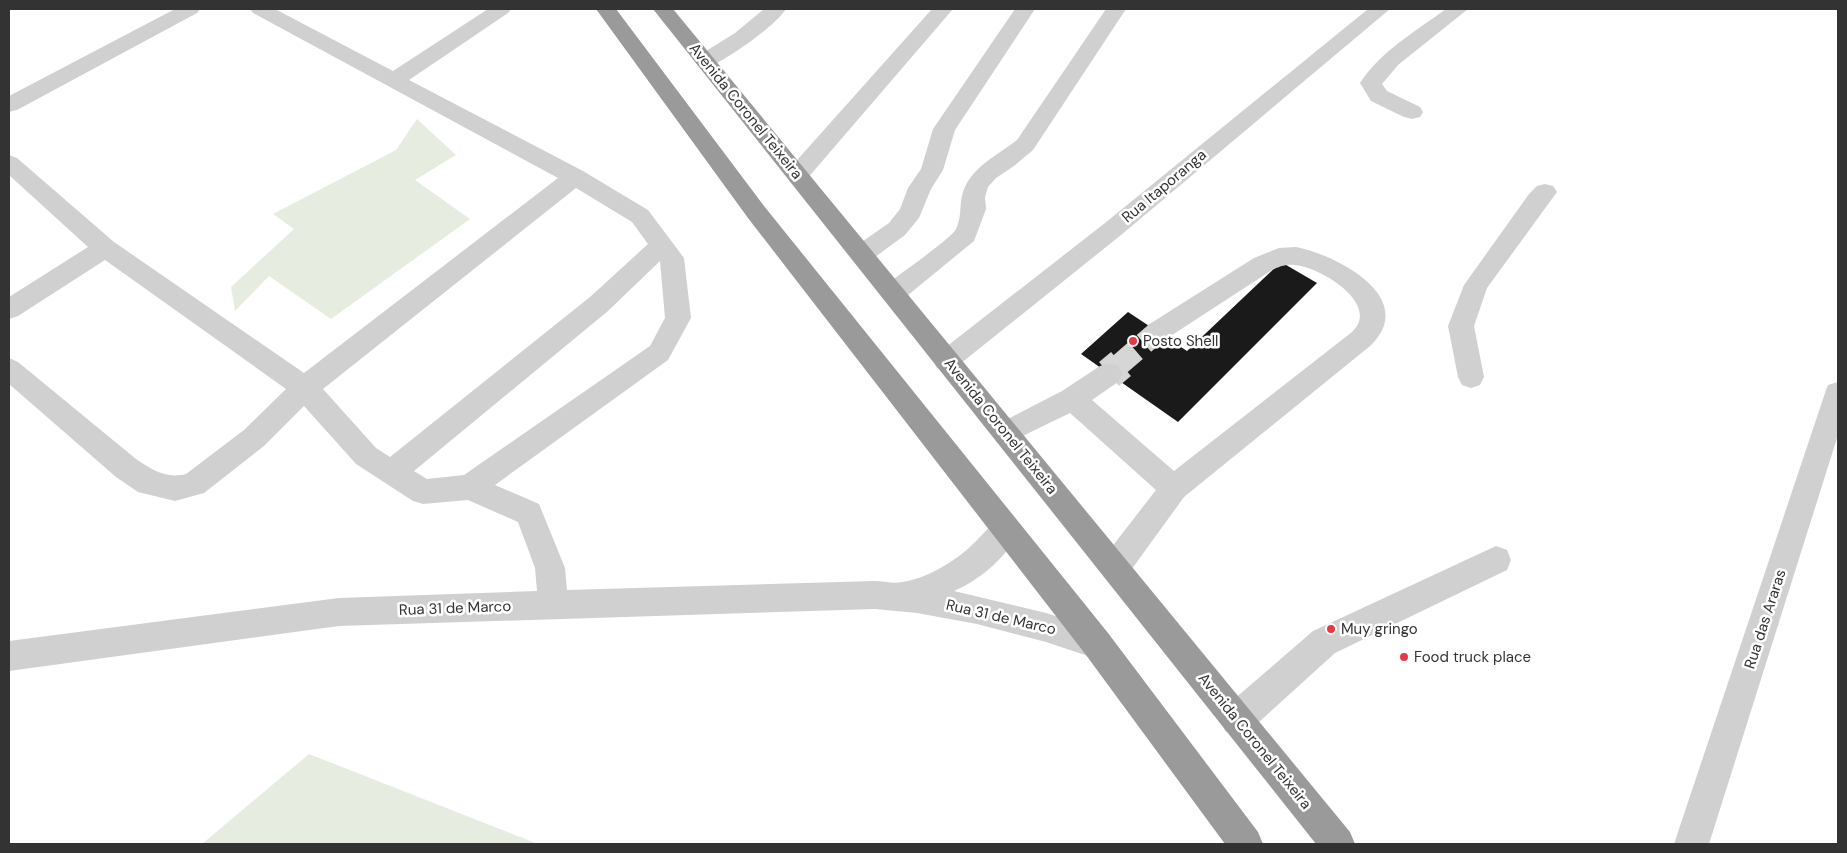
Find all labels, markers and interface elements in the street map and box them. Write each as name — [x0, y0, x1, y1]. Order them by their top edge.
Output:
street label: Avenida Coronel Teixeira — [685, 39, 807, 183]
street label: Rua Itaporanga — [1118, 145, 1210, 227]
place label: Posto Shell — [1143, 331, 1218, 351]
marker: Posto Shell — [1127, 335, 1139, 347]
street label: Avenida Coronel Teixeira — [940, 354, 1062, 498]
street label: Rua das Araras — [1739, 567, 1791, 671]
street label: Rua 31 de Marco — [944, 595, 1058, 639]
street label: Rua 31 de Marco — [398, 596, 512, 620]
place label: Muy gringo — [1341, 619, 1418, 639]
marker: Muy gringo — [1325, 623, 1337, 635]
place label: Food truck place — [1414, 647, 1531, 667]
marker: Food truck place — [1398, 651, 1410, 663]
street label: Avenida Coronel Teixeira — [1194, 669, 1316, 813]

